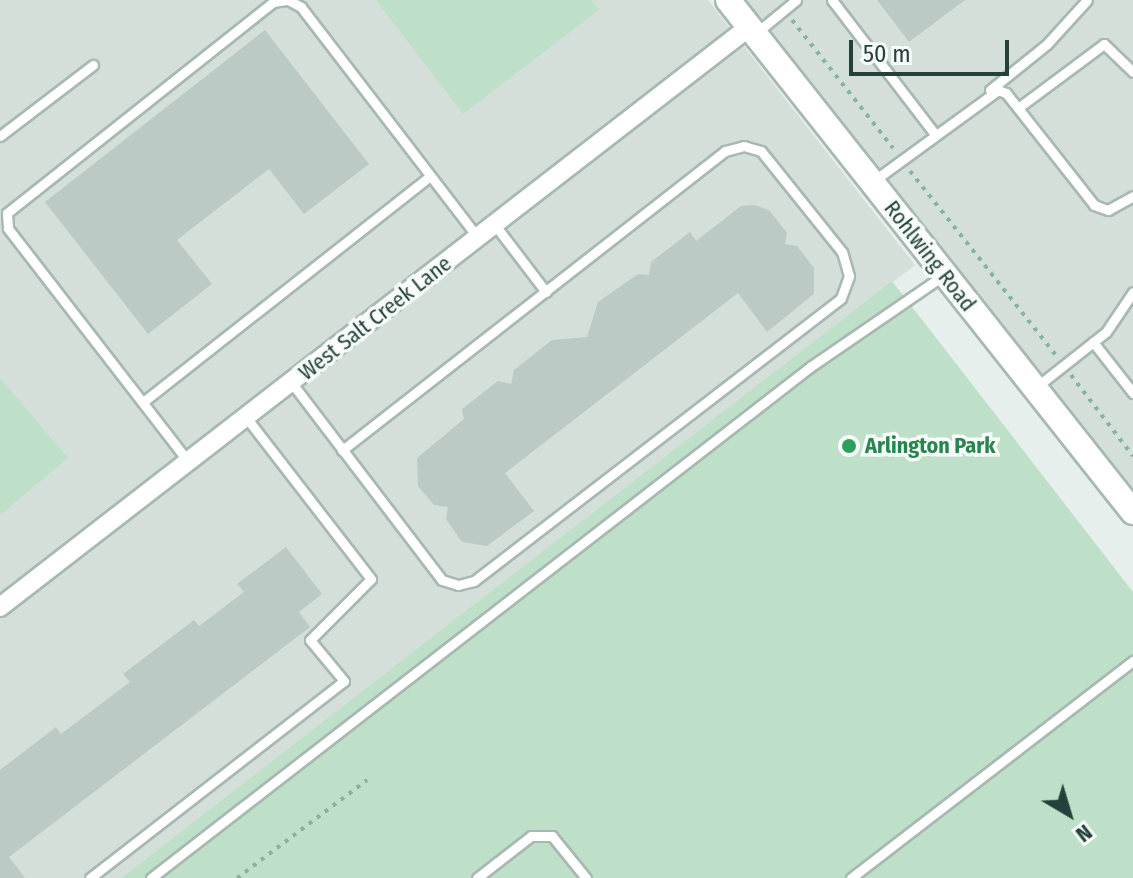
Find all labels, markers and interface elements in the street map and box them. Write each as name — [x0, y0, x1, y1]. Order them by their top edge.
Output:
scale bar — [853, 24, 1013, 74]
text: 50 m — [863, 40, 911, 68]
street label: Rohlwing Road — [879, 195, 981, 317]
street label: West Salt Creek Lane — [293, 250, 457, 386]
place label: Arlington Park — [865, 433, 995, 459]
marker: Arlington Park — [840, 437, 858, 455]
north arrow — [1029, 774, 1109, 854]
text: N — [1071, 819, 1098, 848]

